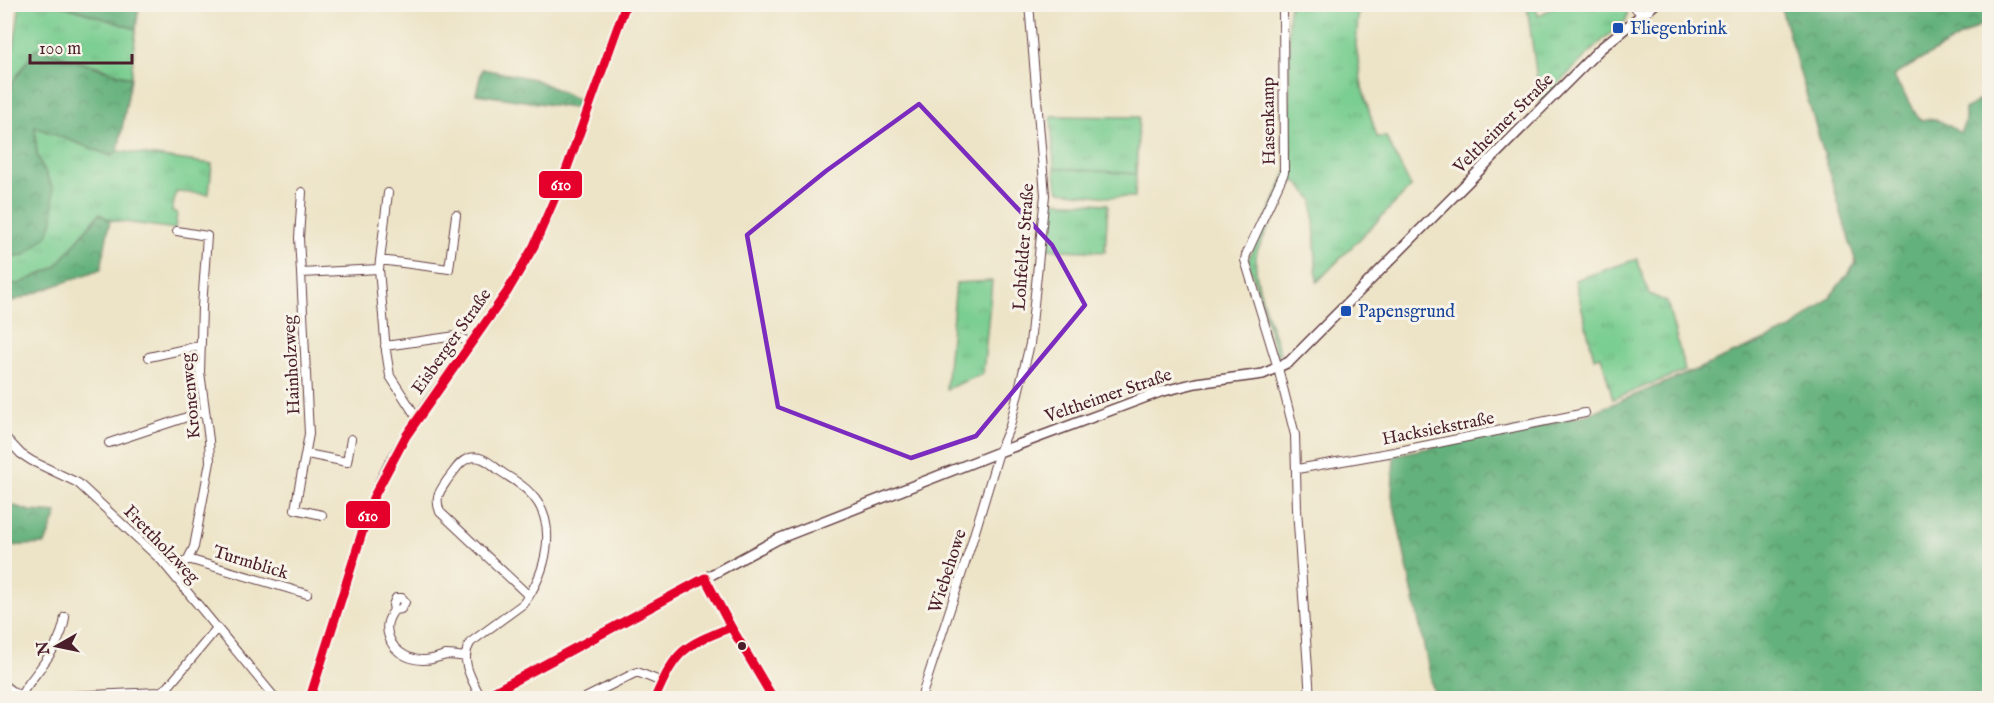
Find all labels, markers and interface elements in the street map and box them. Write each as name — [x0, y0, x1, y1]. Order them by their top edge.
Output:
place label: Fliegenbrink — [1630, 18, 1727, 41]
marker: Fliegenbrink — [1611, 21, 1625, 35]
scale bar — [30, 27, 132, 65]
text: 100 m — [39, 38, 81, 61]
street label: Veltheimer Straße — [1448, 69, 1559, 180]
street label: Hasenkamp — [1257, 76, 1282, 165]
line badge: 610 — [538, 170, 583, 199]
text: 610 — [551, 176, 571, 196]
street label: Lohfelder Straße — [1009, 183, 1040, 312]
street label: Eisberger Straße — [407, 284, 497, 399]
place label: Papensgrund — [1358, 301, 1455, 324]
marker: Papensgrund — [1339, 304, 1353, 318]
street label: Hainholzweg — [278, 314, 307, 415]
street label: Kronenweg — [176, 352, 207, 440]
street label: Veltheimer Straße — [1041, 364, 1175, 429]
street label: Hacksiekstraße — [1380, 407, 1496, 452]
line badge: 610 — [345, 500, 391, 529]
street label: Frettholzweg — [118, 501, 204, 589]
text: 610 — [358, 507, 378, 527]
street label: Wiebehowe — [924, 526, 973, 616]
street label: Turmblick — [210, 541, 292, 586]
north arrow — [27, 616, 87, 676]
text: N — [33, 639, 55, 657]
unlabelled marker — [736, 640, 748, 652]

